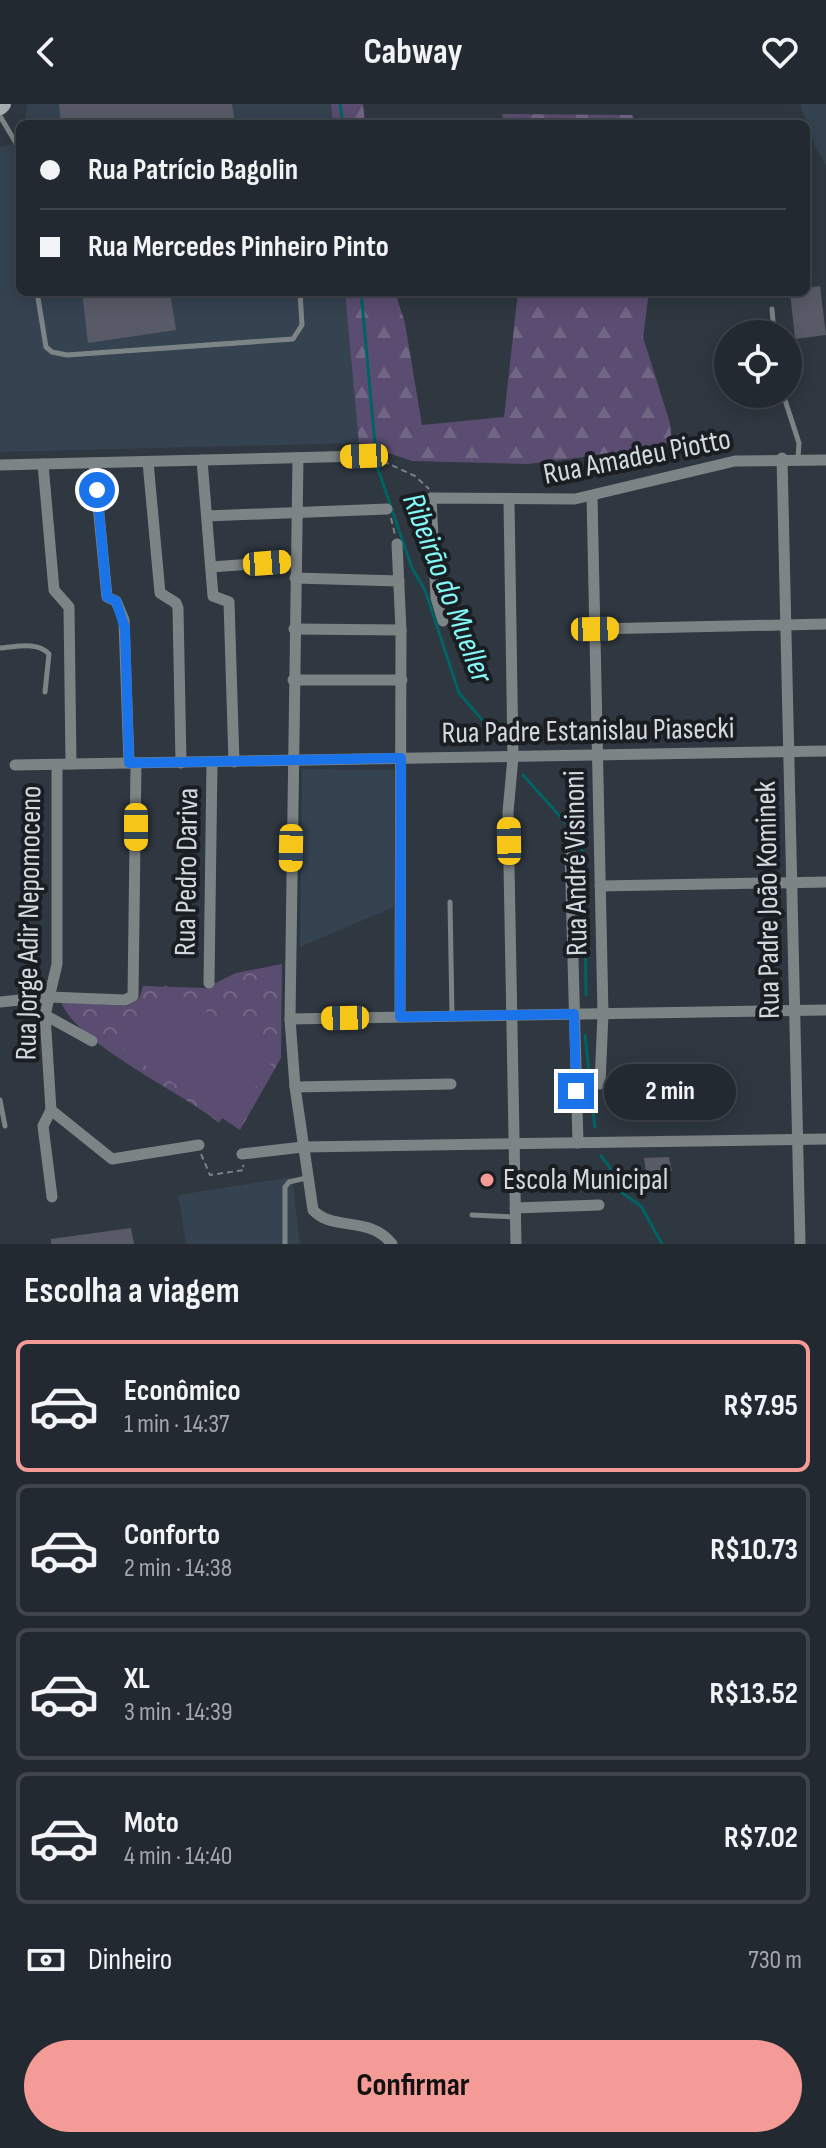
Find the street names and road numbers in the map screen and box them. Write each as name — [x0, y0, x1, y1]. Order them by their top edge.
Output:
street label: Rua Amadeu Piotto — [540, 421, 734, 493]
street label: Rua Padre Estanislau Piasecki — [441, 710, 735, 752]
street label: Rua André Visinoni — [556, 770, 596, 956]
street label: Rua Padre João Kominek — [748, 780, 788, 1019]
street label: Rua Jorge Adir Nepomoceno — [9, 785, 49, 1061]
street label: Rua Pedro Dariva — [168, 788, 206, 956]

